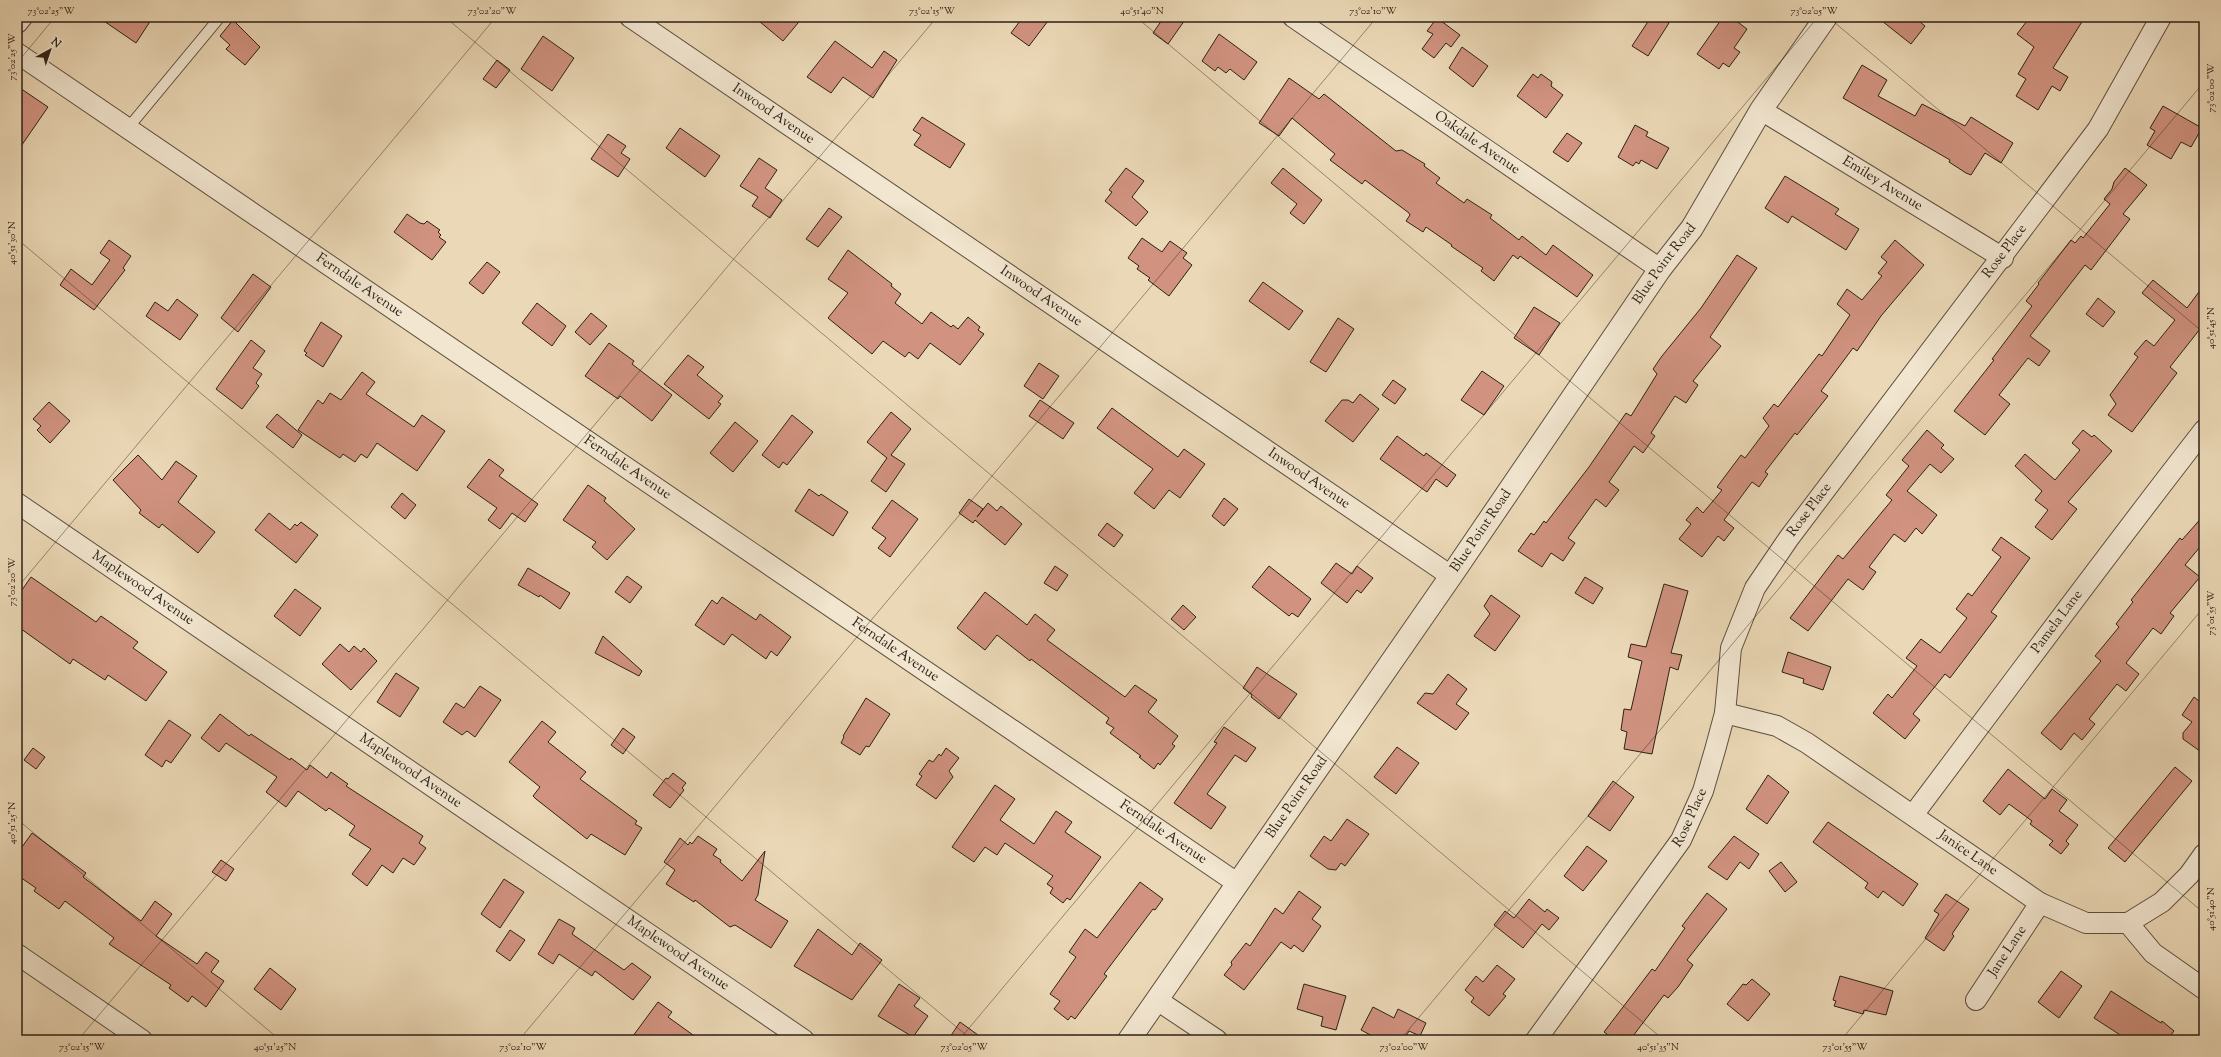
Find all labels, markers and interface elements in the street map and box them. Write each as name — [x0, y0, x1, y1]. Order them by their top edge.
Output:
text: 73°02'25"W — [27, 4, 75, 19]
text: 73°02'20"W — [468, 4, 516, 19]
text: 73°02'15"W — [909, 4, 955, 19]
text: 40°51'40"N — [1120, 4, 1164, 19]
text: 73°02'10"W — [1349, 4, 1397, 19]
text: 73°02'05"W — [1790, 4, 1838, 19]
north arrow — [30, 30, 70, 70]
text: 73°02'25"W — [5, 33, 20, 81]
text: N — [47, 34, 64, 52]
text: 73°02'00"W — [2204, 64, 2219, 112]
street label: Inwood Avenue — [728, 79, 818, 150]
street label: Oakdale Avenue — [1430, 107, 1524, 180]
street label: Emiley Avenue — [1838, 152, 1926, 216]
street label: Blue Point Road — [1628, 219, 1702, 309]
street label: Rose Place — [1978, 220, 2032, 283]
text: 40°51'30"N — [5, 221, 20, 265]
street label: Ferndale Avenue — [312, 249, 407, 323]
street label: Inwood Avenue — [996, 262, 1086, 332]
text: 40°51'45"N — [2204, 307, 2219, 349]
street label: Ferndale Avenue — [579, 431, 675, 505]
street label: Inwood Avenue — [1263, 444, 1354, 514]
street label: Rose Place — [1783, 479, 1837, 541]
street label: Blue Point Road — [1446, 486, 1517, 577]
street label: Maplewood Avenue — [87, 547, 198, 631]
text: 73°02'20"W — [5, 558, 20, 606]
street label: Pamela Lane — [2027, 586, 2088, 658]
text: 73°01'55"W — [2204, 591, 2219, 635]
street label: Ferndale Avenue — [847, 613, 943, 687]
street label: Maplewood Avenue — [355, 729, 465, 813]
street label: Blue Point Road — [1261, 752, 1333, 843]
street label: Rose Place — [1668, 785, 1713, 852]
street label: Ferndale Avenue — [1115, 796, 1211, 870]
text: 40°51'25"N — [5, 802, 20, 844]
street label: Janice Lane — [1933, 825, 2001, 881]
text: 40°51'40"N — [2204, 887, 2219, 931]
street label: Maplewood Avenue — [623, 912, 733, 996]
street label: Jane Lane — [1983, 922, 2032, 982]
text: 73°02'15"W — [59, 1040, 105, 1055]
text: 40°51'25"N — [254, 1040, 296, 1055]
text: 73°02'10"W — [499, 1040, 547, 1055]
text: 73°02'05"W — [940, 1040, 988, 1055]
text: 73°02'00"W — [1380, 1040, 1428, 1055]
text: 40°51'35"N — [1637, 1040, 1679, 1055]
text: 73°01'55"W — [1823, 1040, 1867, 1055]

